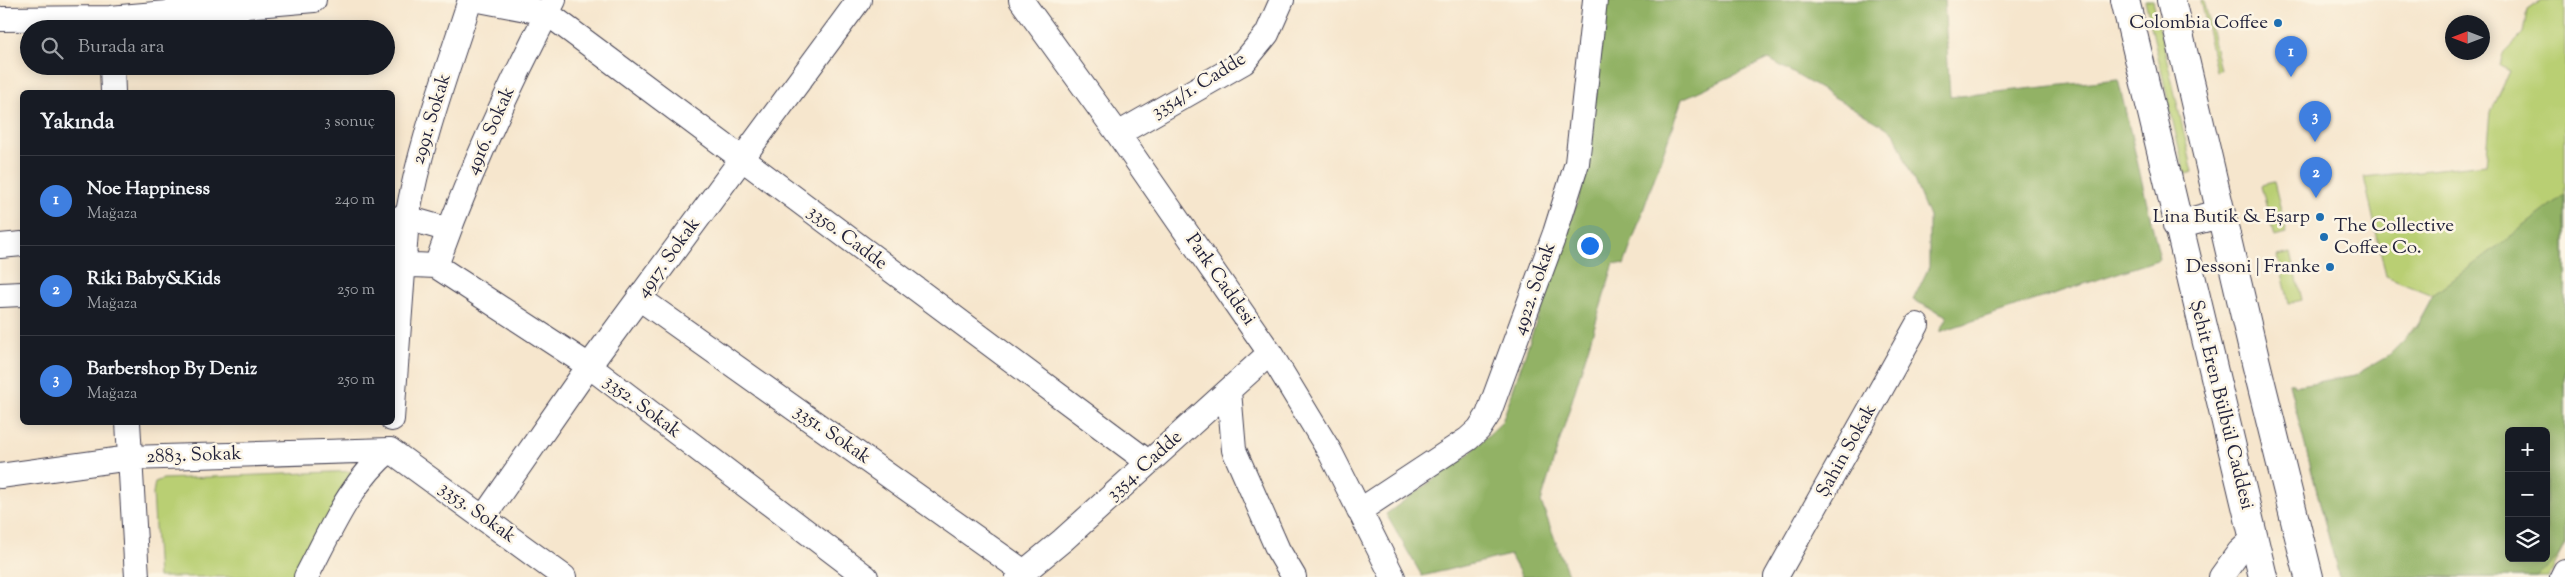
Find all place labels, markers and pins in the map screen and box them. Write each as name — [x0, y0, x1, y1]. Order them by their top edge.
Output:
place label: Colombia Coffee — [2129, 10, 2268, 37]
marker: Colombia Coffee — [2272, 17, 2284, 29]
pin: 1 — [2275, 36, 2307, 77]
pin: 3 — [2299, 101, 2331, 142]
pin: 2 — [2300, 157, 2332, 198]
place label: Lina Butik & Eşarp — [2153, 204, 2310, 231]
marker: Lina Butik & Eşarp — [2314, 211, 2326, 223]
place label: The Collective Coffee Co. — [2334, 213, 2454, 262]
marker: The Collective Coffee Co. — [2318, 231, 2330, 243]
place label: Dessoni | Franke — [2186, 254, 2320, 281]
marker: Dessoni | Franke — [2324, 261, 2336, 273]

